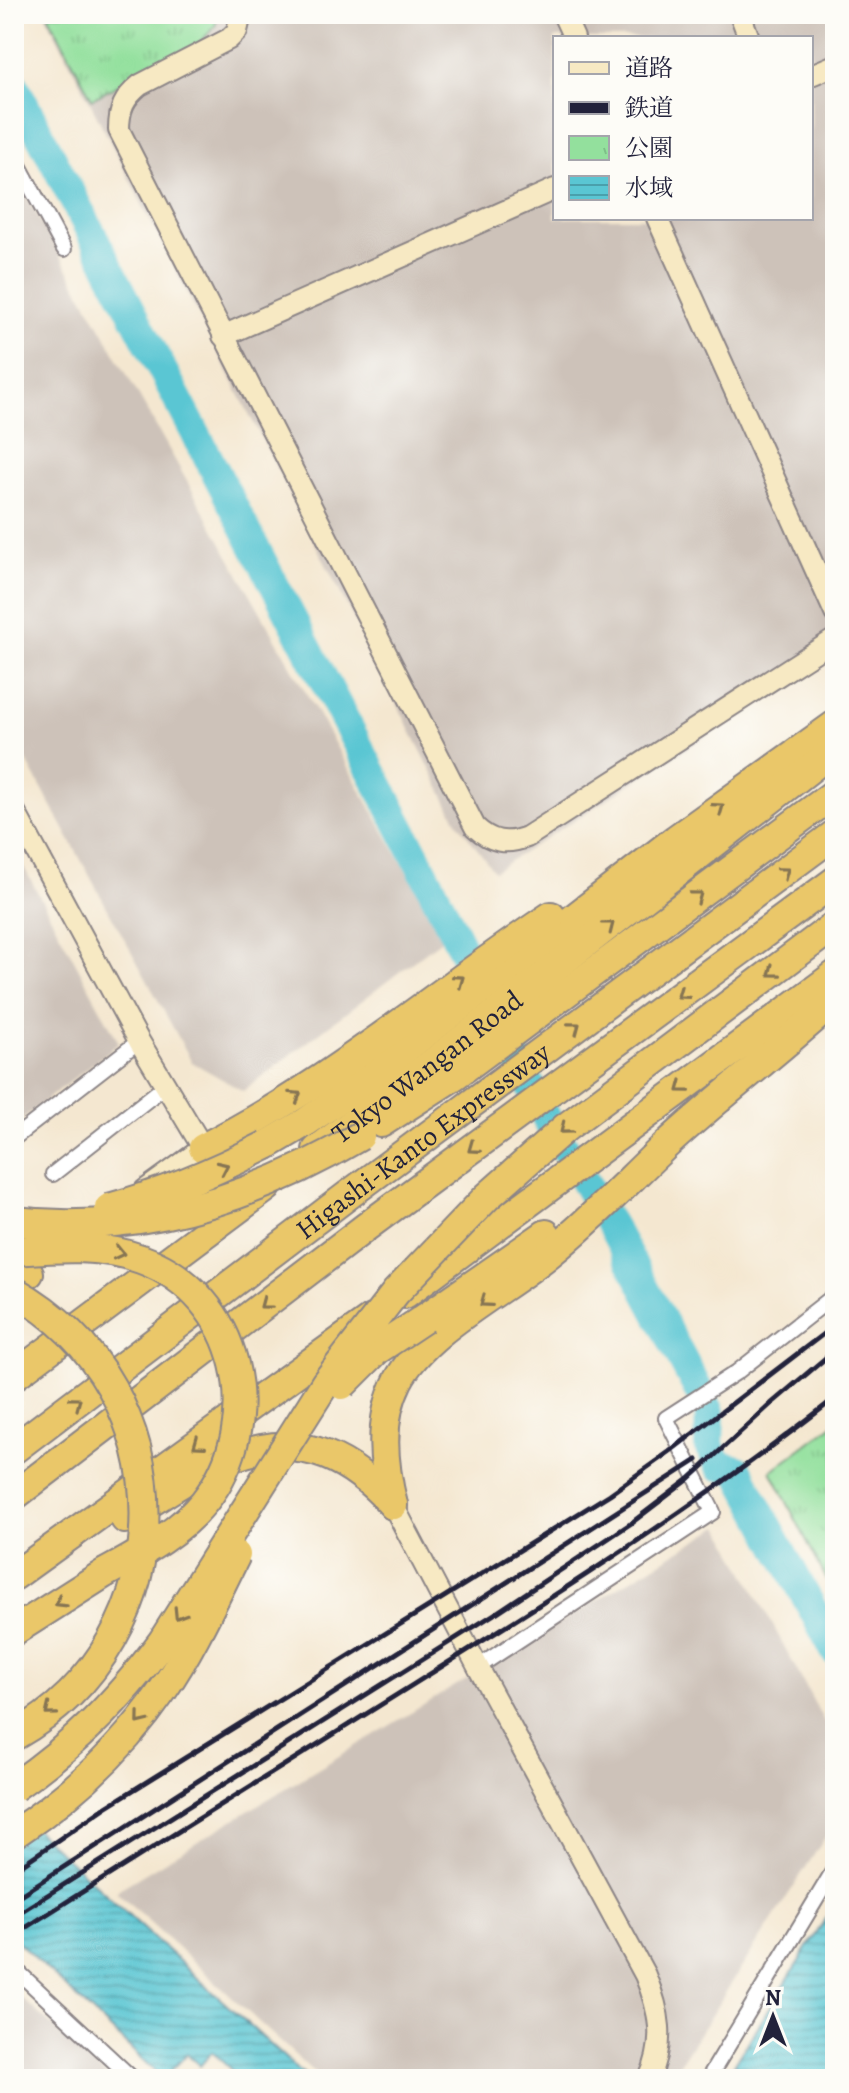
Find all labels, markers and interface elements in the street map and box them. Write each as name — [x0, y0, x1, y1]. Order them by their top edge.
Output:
legend — [553, 36, 813, 220]
text: 道路 — [625, 52, 673, 84]
text: 鉄道 — [625, 92, 673, 124]
text: 公園 — [625, 132, 673, 164]
text: 水域 — [625, 172, 673, 204]
one-way arrow — [710, 803, 725, 818]
one-way arrow — [775, 868, 789, 882]
one-way arrow — [688, 891, 703, 905]
one-way arrow — [599, 921, 614, 936]
one-way arrow — [767, 963, 781, 977]
one-way arrow — [451, 976, 465, 990]
street label: Tokyo Wangan Road — [324, 981, 531, 1152]
one-way arrow — [676, 984, 691, 998]
one-way arrow — [566, 1023, 581, 1037]
street label: Higashi-Kanto Expressway — [288, 1033, 559, 1248]
one-way arrow — [677, 1079, 691, 1093]
one-way arrow — [287, 1091, 301, 1106]
one-way arrow — [560, 1119, 574, 1134]
one-way arrow — [467, 1138, 482, 1153]
one-way arrow — [215, 1161, 229, 1177]
one-way arrow — [112, 1244, 126, 1261]
one-way arrow — [479, 1292, 494, 1306]
one-way arrow — [259, 1295, 274, 1309]
one-way arrow — [67, 1398, 82, 1412]
one-way arrow — [192, 1434, 206, 1449]
one-way arrow — [54, 1592, 68, 1607]
one-way arrow — [174, 1605, 189, 1620]
one-way arrow — [45, 1701, 59, 1716]
one-way arrow — [137, 1710, 151, 1725]
north arrow — [733, 1977, 813, 2057]
text: N — [765, 1983, 781, 2013]

